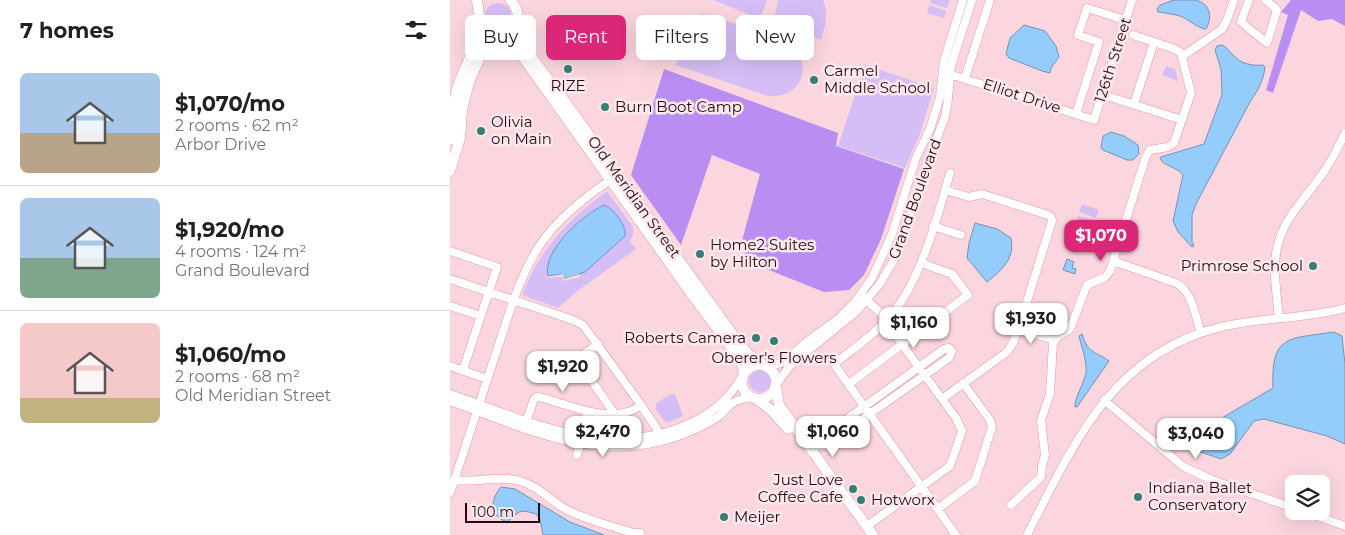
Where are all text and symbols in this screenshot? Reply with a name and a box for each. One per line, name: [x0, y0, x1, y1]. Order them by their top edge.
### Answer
chip: Buy: [465, 15, 536, 60]
chip: Rent: [546, 15, 626, 60]
chip: Filters: [636, 15, 726, 60]
chip: New: [736, 15, 814, 60]
street label: 126th Street: [1090, 15, 1135, 105]
icon: filters: [402, 16, 430, 44]
text: 7 homes: [20, 18, 114, 43]
place label: Carmel Middle School: [824, 61, 930, 97]
marker: RIZE: [562, 63, 574, 75]
marker: Carmel Middle School: [808, 74, 820, 86]
street label: Elliot Drive: [981, 74, 1064, 117]
place label: RIZE: [550, 76, 586, 95]
text: $1,070/mo: [175, 91, 285, 116]
icon: home: [60, 93, 120, 153]
place label: Burn Boot Camp: [615, 97, 742, 116]
marker: Burn Boot Camp: [599, 101, 611, 113]
place label: Olivia on Main: [491, 112, 552, 148]
text: 2 rooms · 62 m²: [175, 116, 299, 135]
marker: Olivia on Main: [475, 125, 487, 137]
street label: Old Meridian Street: [584, 132, 685, 262]
text: Arbor Drive: [175, 135, 266, 154]
street label: Grand Boulevard: [884, 136, 945, 262]
text: $1,920/mo: [175, 217, 284, 242]
icon: home: [60, 218, 120, 278]
pin: $1,070: [1060, 220, 1142, 262]
text: $1,070: [1075, 226, 1127, 245]
place label: Home2 Suites by Hilton: [710, 235, 814, 271]
text: 4 rooms · 124 m²: [175, 242, 306, 261]
marker: Home2 Suites by Hilton: [694, 248, 706, 260]
place label: Primrose School: [1181, 256, 1303, 275]
marker: Primrose School: [1307, 260, 1319, 272]
text: Grand Boulevard: [175, 261, 310, 280]
pin: $1,930: [990, 302, 1072, 345]
pin: $1,160: [873, 306, 955, 349]
text: $1,930: [1006, 309, 1056, 328]
text: $1,160: [890, 313, 938, 332]
place label: Roberts Camera: [624, 328, 746, 347]
marker: Roberts Camera: [750, 332, 762, 344]
marker: Oberer's Flowers: [768, 335, 780, 347]
text: $1,060/mo: [175, 342, 286, 367]
icon: home: [60, 343, 120, 403]
place label: Oberer's Flowers: [711, 348, 837, 367]
pin: $1,920: [522, 350, 604, 393]
text: $1,920: [538, 357, 588, 376]
text: 2 rooms · 68 m²: [175, 367, 300, 386]
text: Old Meridian Street: [175, 386, 331, 405]
pin: $2,470: [562, 416, 644, 458]
pin: $1,060: [792, 416, 874, 458]
pin: $3,040: [1155, 418, 1237, 460]
text: $2,470: [576, 422, 630, 441]
text: $1,060: [807, 422, 859, 441]
text: $3,040: [1168, 424, 1224, 443]
place label: Just Love Coffee Cafe: [758, 470, 843, 506]
map controls: [1285, 475, 1330, 520]
button: layers: [1285, 475, 1330, 520]
place label: Indiana Ballet Conservatory: [1148, 478, 1252, 514]
marker: Just Love Coffee Cafe: [847, 483, 859, 495]
place label: Hotworx: [871, 490, 935, 509]
marker: Indiana Ballet Conservatory: [1132, 491, 1144, 503]
marker: Hotworx: [855, 494, 867, 506]
scale bar: [465, 500, 540, 523]
text: 100 m: [472, 503, 514, 521]
place label: Meijer: [734, 507, 781, 526]
marker: Meijer: [718, 511, 730, 523]

